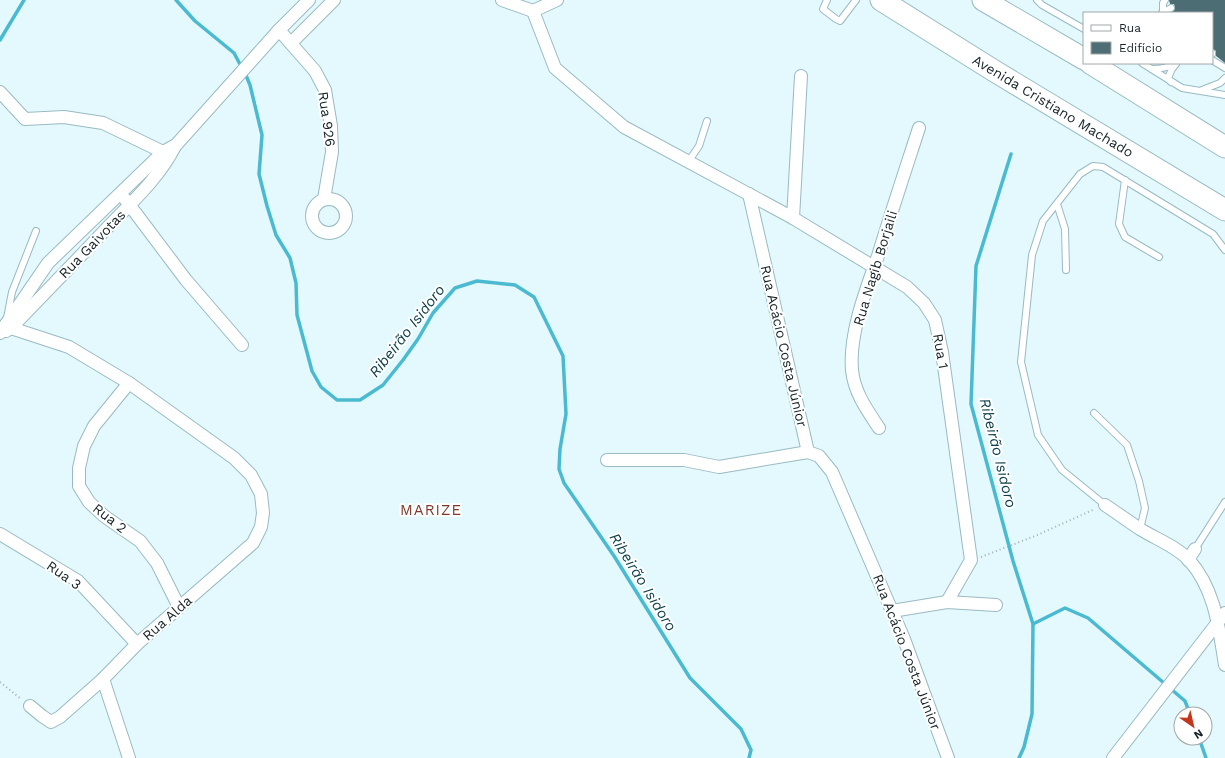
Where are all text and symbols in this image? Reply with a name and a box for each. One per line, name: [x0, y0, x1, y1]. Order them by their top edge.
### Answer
legend: [1083, 12, 1213, 64]
text: Rua: [1119, 21, 1141, 35]
text: Edifício: [1119, 41, 1162, 55]
street label: Avenida Cristiano Machado: [970, 52, 1136, 160]
street label: Rua 926: [315, 90, 339, 148]
street label: Rua Gaivotas: [55, 207, 129, 281]
street label: Rua Nagib Borjaili: [850, 208, 900, 328]
street label: Rua Acácio Costa Júnior: [758, 264, 810, 429]
water label: Ribeirão Isidoro: [365, 281, 449, 381]
street label: Rua 1: [930, 332, 952, 370]
water label: Ribeirão Isidoro: [976, 396, 1020, 510]
street label: Rua 2: [90, 500, 130, 536]
district label: MARIZE: [400, 501, 462, 519]
water label: Ribeirão Isidoro: [606, 530, 680, 634]
street label: Rua 3: [44, 557, 84, 593]
street label: Rua Acácio Costa Júnior: [870, 572, 944, 732]
street label: Rua Alda: [139, 592, 195, 644]
north arrow: [1173, 706, 1213, 746]
text: N: [1191, 726, 1205, 742]

